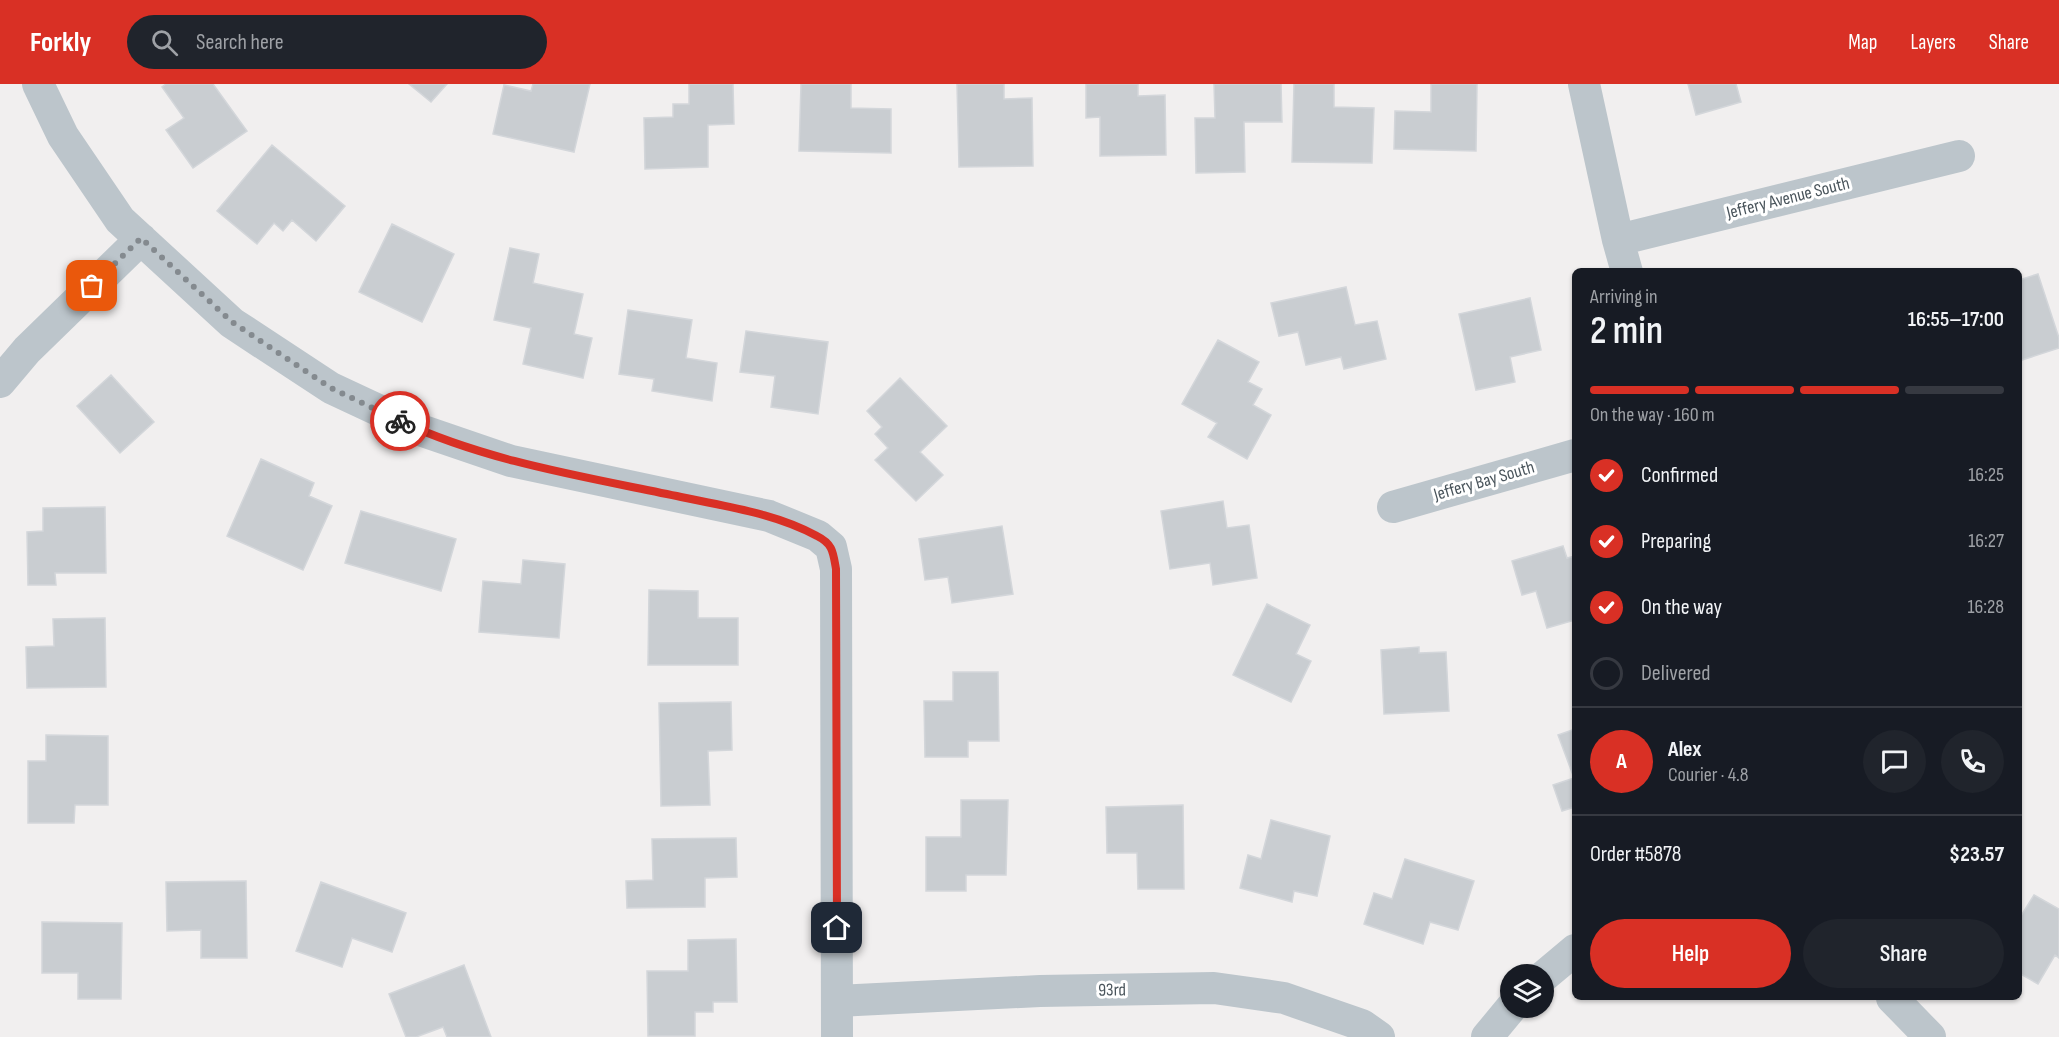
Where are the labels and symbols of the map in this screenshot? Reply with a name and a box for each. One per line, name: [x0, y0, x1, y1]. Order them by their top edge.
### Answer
street label: Jeffery Avenue South: [1723, 173, 1852, 224]
pin: [66, 260, 117, 311]
courier: [370, 391, 430, 451]
street label: Jeffery Bay South: [1430, 457, 1537, 506]
pin: [811, 902, 862, 953]
street label: 93rd: [1098, 979, 1126, 1001]

